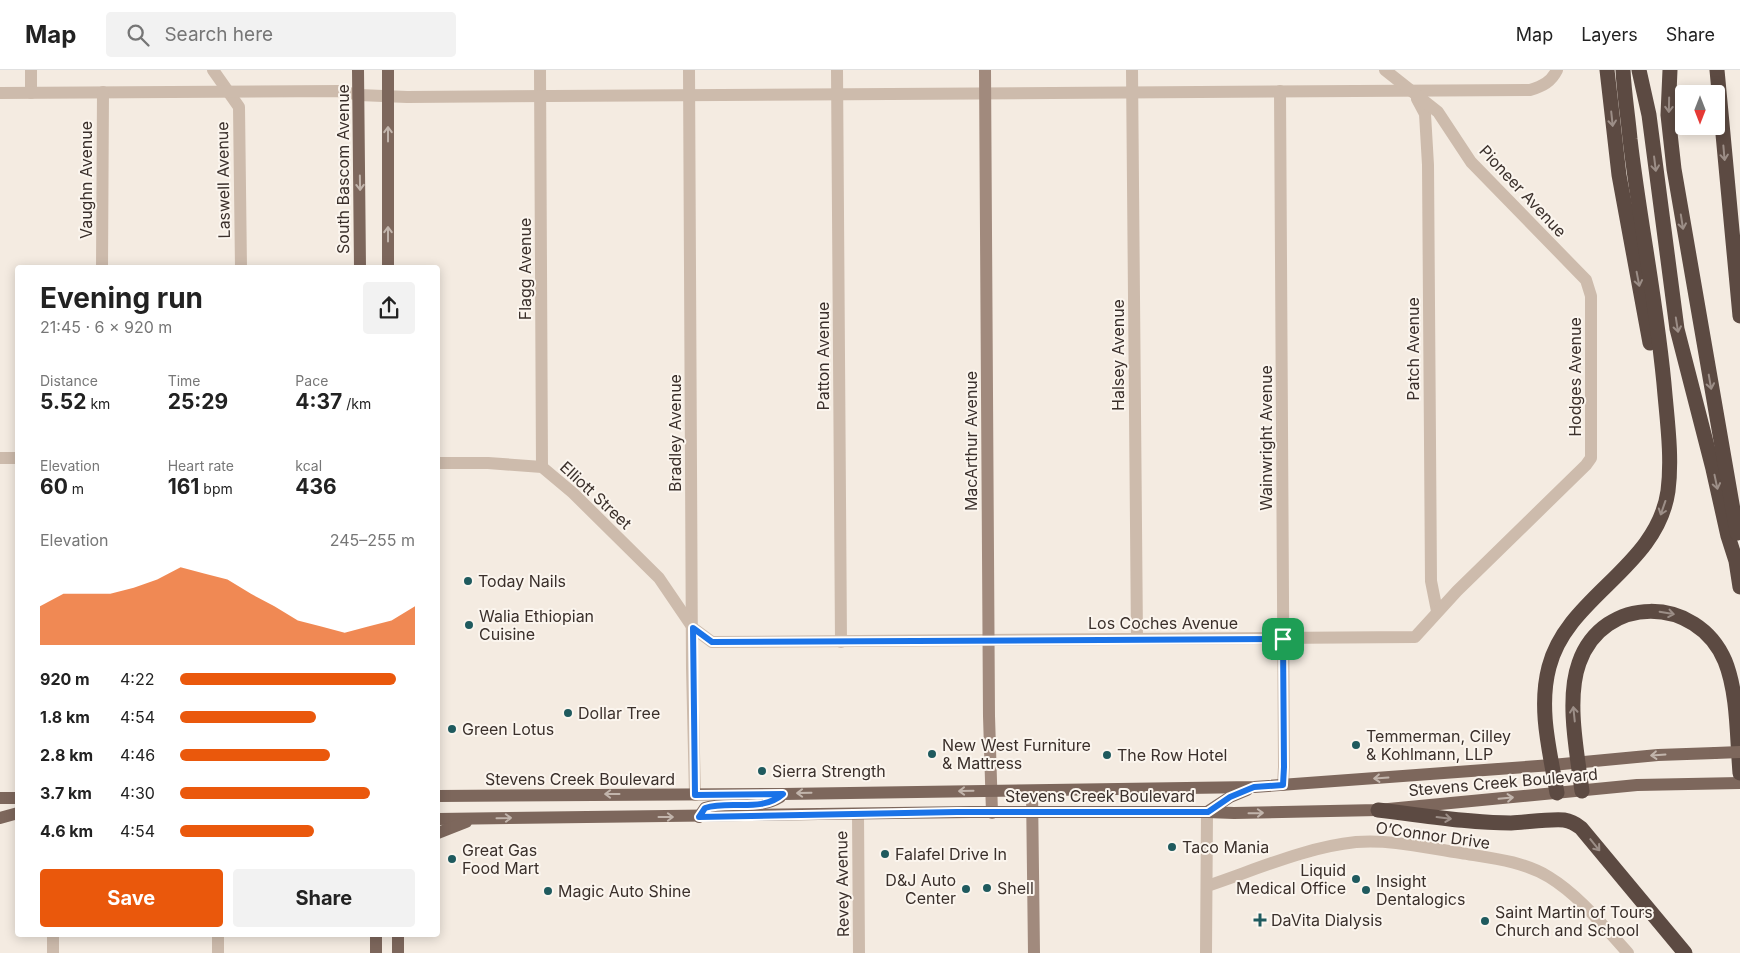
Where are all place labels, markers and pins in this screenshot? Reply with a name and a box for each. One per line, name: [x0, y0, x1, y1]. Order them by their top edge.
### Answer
place label: Today Nails: [478, 571, 566, 591]
marker: Today Nails: [462, 575, 474, 587]
place label: Walia Ethiopian Cuisine: [479, 606, 594, 644]
pin: [1262, 618, 1304, 660]
marker: Walia Ethiopian Cuisine: [463, 619, 475, 631]
place label: Dollar Tree: [578, 703, 660, 723]
marker: Dollar Tree: [562, 707, 574, 719]
place label: Green Lotus: [462, 719, 554, 739]
marker: Green Lotus: [446, 723, 458, 735]
place label: Temmerman, Cilley & Kohlmann, LLP: [1366, 726, 1511, 764]
place label: New West Furniture & Mattress: [942, 735, 1091, 773]
marker: Temmerman, Cilley & Kohlmann, LLP: [1350, 739, 1362, 751]
place label: The Row Hotel: [1117, 745, 1227, 765]
marker: New West Furniture & Mattress: [926, 748, 938, 760]
marker: The Row Hotel: [1101, 749, 1113, 761]
place label: Sierra Strength: [772, 761, 886, 781]
marker: Sierra Strength: [756, 765, 768, 777]
place label: Taco Mania: [1182, 837, 1269, 857]
place label: Great Gas Food Mart: [462, 840, 539, 878]
marker: Taco Mania: [1166, 841, 1178, 853]
place label: Falafel Drive In: [895, 844, 1007, 864]
marker: Falafel Drive In: [879, 848, 891, 860]
marker: Great Gas Food Mart: [446, 853, 458, 865]
place label: Liquid Medical Office: [1236, 860, 1346, 898]
place label: D&J Auto Center: [885, 870, 956, 908]
place label: Insight Dentalogics: [1376, 871, 1465, 909]
marker: Liquid Medical Office: [1350, 873, 1362, 885]
place label: Shell: [997, 878, 1034, 898]
place label: Magic Auto Shine: [558, 881, 691, 901]
marker: Shell: [981, 882, 993, 894]
marker: D&J Auto Center: [960, 883, 972, 895]
marker: Insight Dentalogics: [1360, 884, 1372, 896]
marker: Magic Auto Shine: [542, 885, 554, 897]
place label: Saint Martin of Tours Church and School: [1495, 902, 1653, 940]
place label: DaVita Dialysis: [1271, 910, 1383, 930]
marker: DaVita Dialysis: [1253, 913, 1267, 927]
marker: Saint Martin of Tours Church and School: [1479, 915, 1491, 927]

